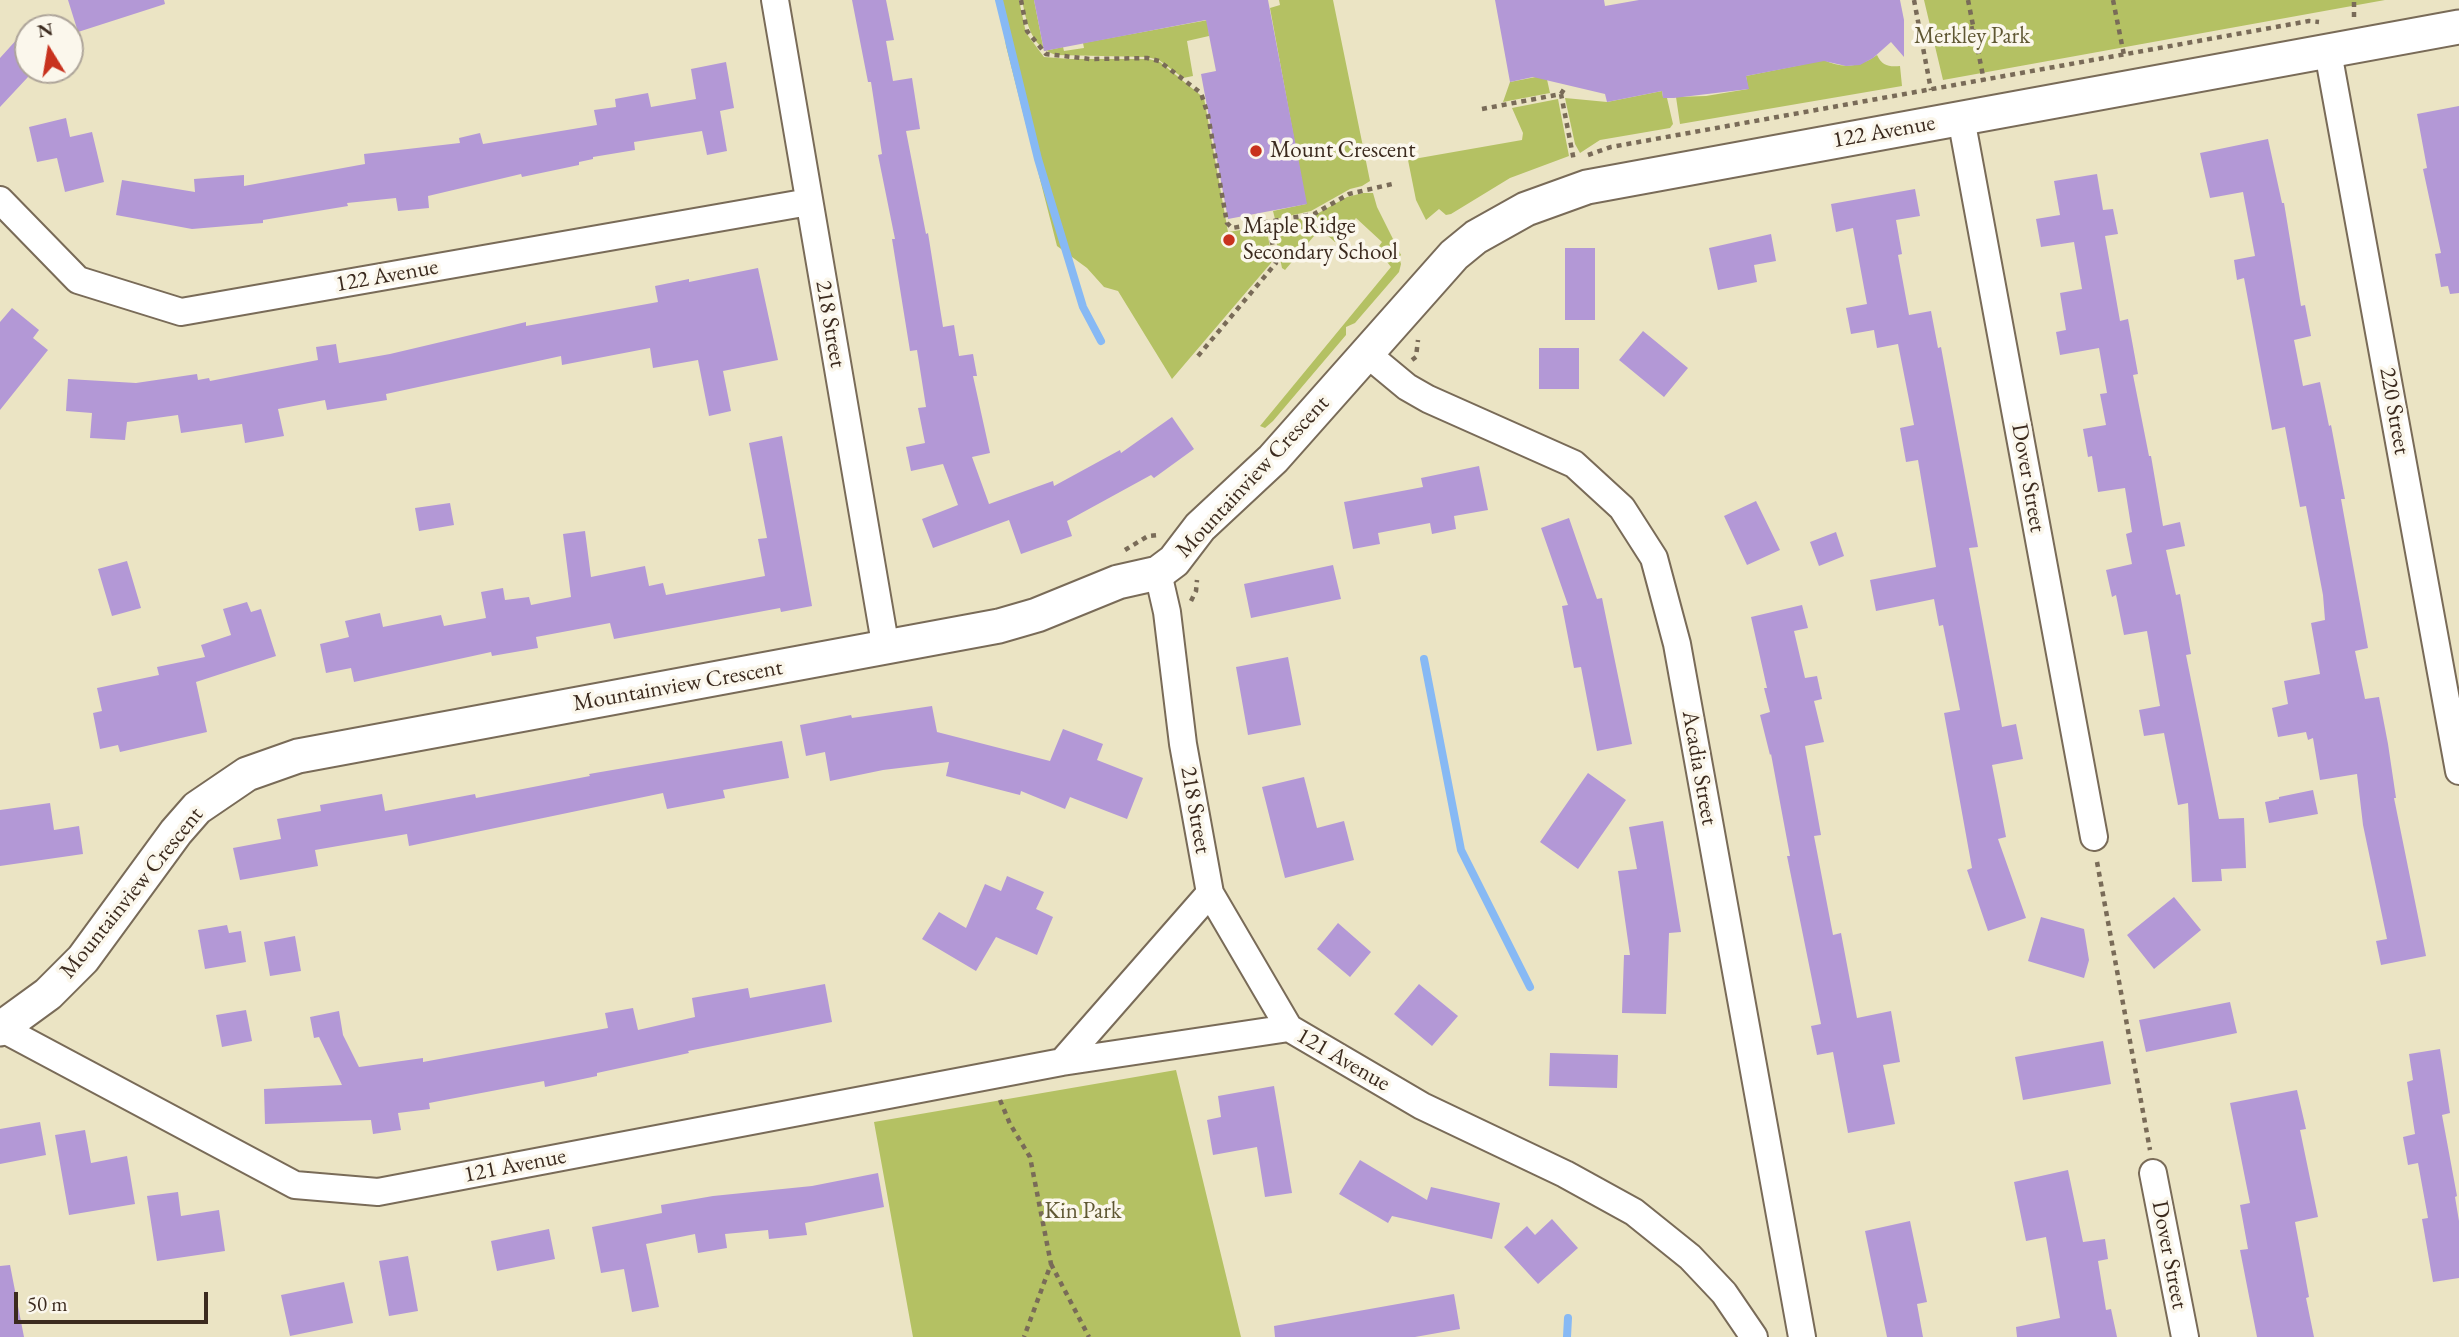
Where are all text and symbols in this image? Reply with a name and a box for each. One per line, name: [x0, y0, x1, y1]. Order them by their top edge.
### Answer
north arrow: [14, 14, 84, 84]
text: N: [35, 16, 55, 44]
park label: Merkley Park: [1914, 23, 2030, 51]
street label: 122 Avenue: [1831, 109, 1937, 155]
place label: Mount Crescent: [1270, 137, 1415, 165]
marker: Mount Crescent: [1248, 143, 1264, 159]
place label: Maple Ridge Secondary School: [1243, 213, 1398, 267]
marker: Maple Ridge Secondary School: [1221, 232, 1237, 248]
street label: 122 Avenue: [334, 253, 440, 299]
street label: 218 Street: [809, 278, 851, 370]
street label: 220 Street: [2373, 365, 2415, 457]
street label: Mountainview Crescent: [1171, 390, 1335, 564]
street label: Dover Street: [2005, 422, 2051, 534]
street label: Mountainview Crescent: [571, 654, 785, 718]
street label: Acadia Street: [1675, 709, 1723, 827]
street label: 218 Street: [1174, 764, 1216, 856]
street label: Mountainview Crescent: [55, 802, 209, 984]
street label: 121 Avenue: [1291, 1022, 1395, 1098]
street label: 121 Avenue: [461, 1143, 569, 1189]
park label: Kin Park: [1044, 1198, 1122, 1226]
street label: Dover Street: [2145, 1199, 2193, 1311]
scale bar: [18, 1278, 212, 1322]
text: 50 m: [27, 1290, 68, 1317]

